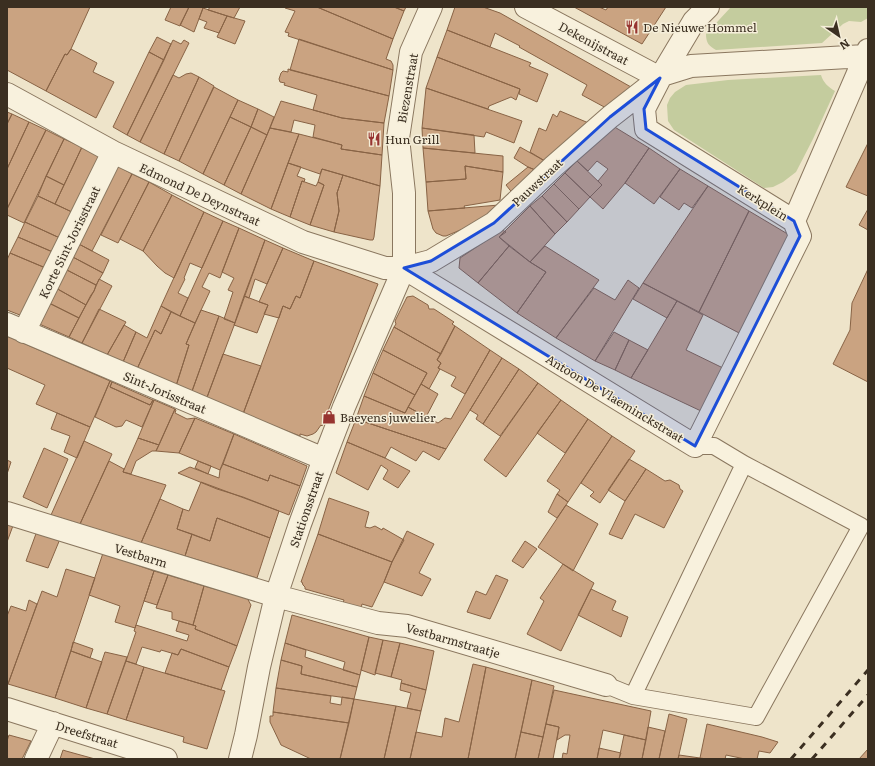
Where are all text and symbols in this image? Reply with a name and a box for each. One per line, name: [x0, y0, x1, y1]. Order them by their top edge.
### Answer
north arrow: [819, 16, 859, 56]
street label: Dekenijstraat: [556, 17, 632, 69]
place label: De Nieuwe Hommel: [643, 18, 757, 36]
restaurant icon: De Nieuwe Hommel: [624, 19, 640, 35]
text: N: [837, 36, 853, 54]
street label: Biezenstraat: [392, 51, 422, 124]
place label: Hun Grill: [385, 130, 440, 148]
restaurant icon: Hun Grill: [366, 131, 382, 147]
street label: Pauwstraat: [507, 153, 567, 210]
street label: Edmond De Deynstraat: [136, 158, 264, 230]
street label: Kerkplein: [734, 179, 792, 225]
street label: Korte Sint-Jorisstraat: [34, 182, 104, 302]
street label: Antoon De Vlaeminckstraat: [543, 350, 688, 447]
street label: Sint-Jorisstraat: [121, 366, 210, 418]
place label: Baeyens juwelier: [340, 408, 436, 426]
shop icon: Baeyens juwelier: [321, 409, 337, 425]
street label: Stationsstraat: [284, 468, 328, 550]
street label: Vestbarm: [112, 538, 170, 572]
street label: Vestbarmstraatje: [404, 618, 502, 662]
street label: Dreefstraat: [53, 716, 121, 752]

